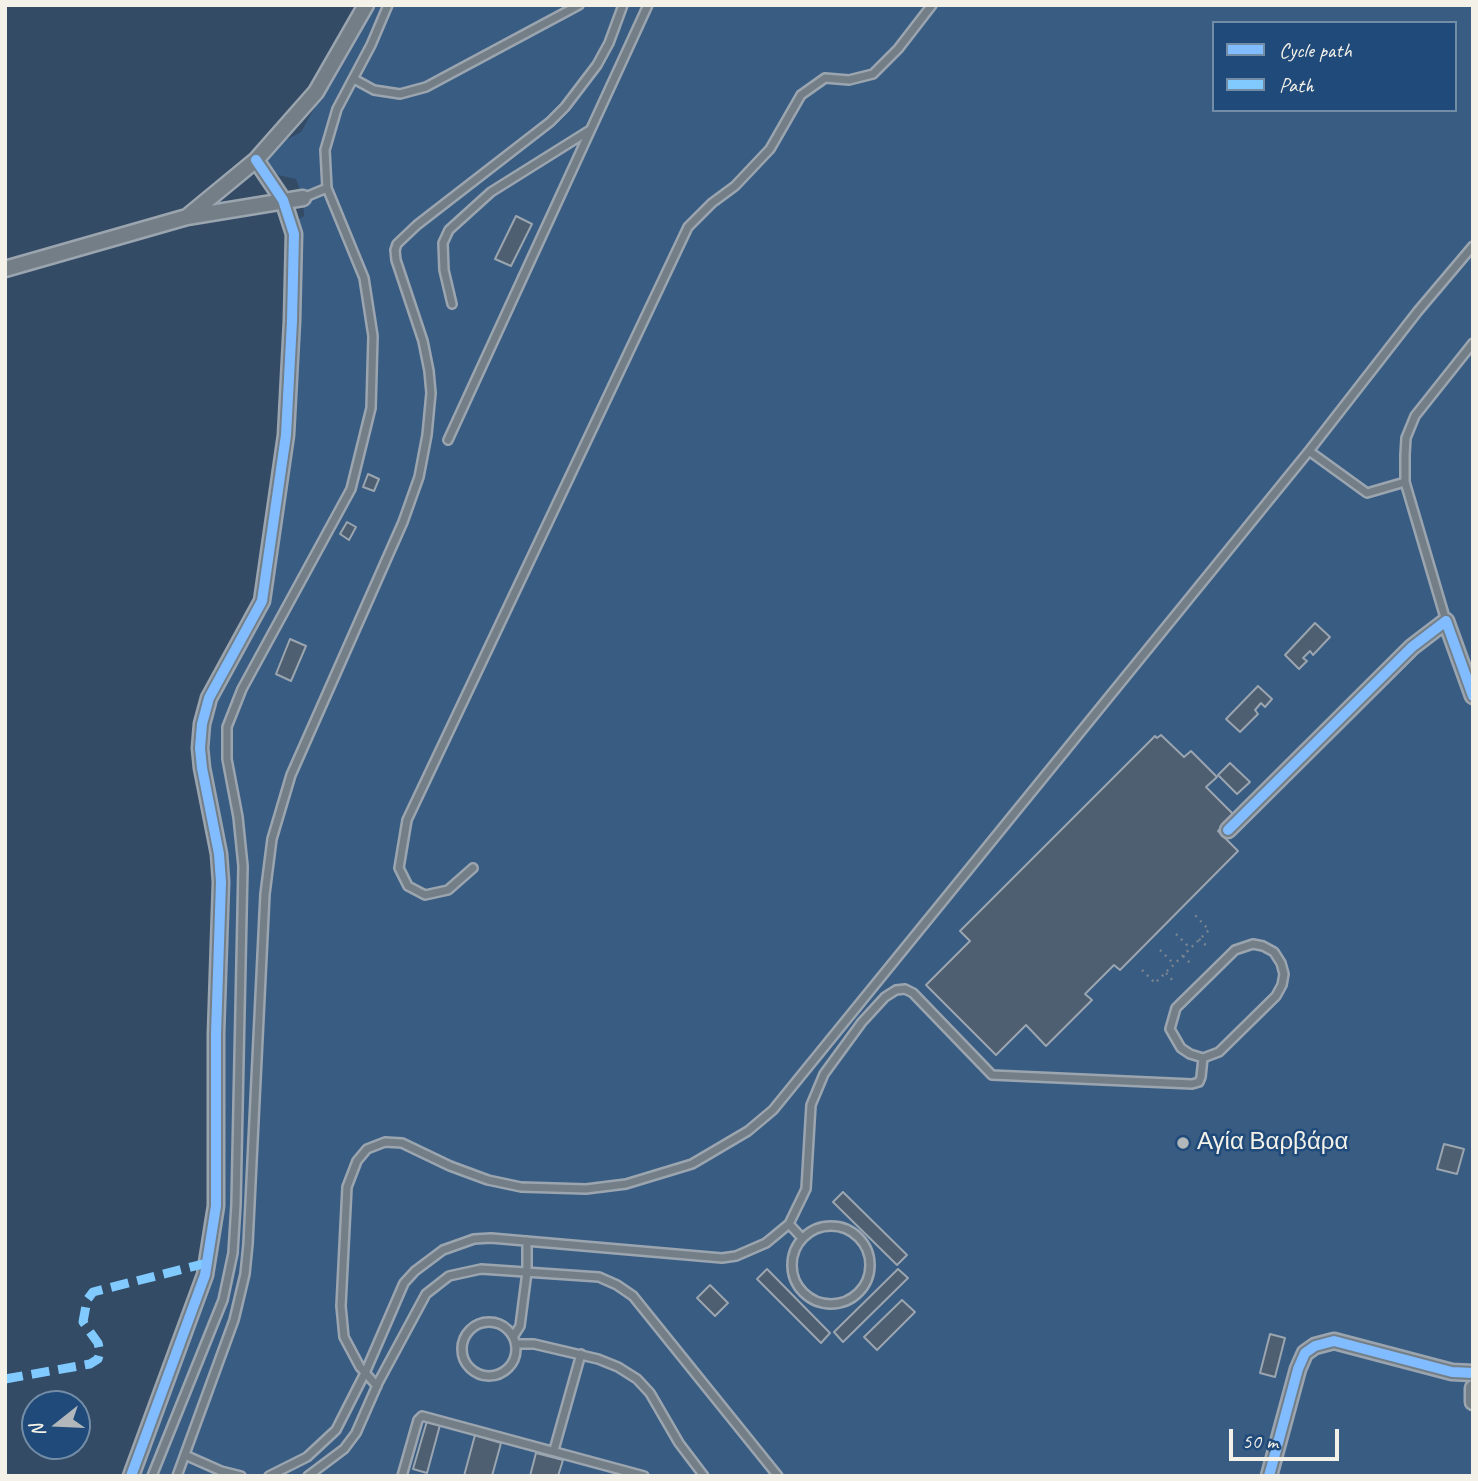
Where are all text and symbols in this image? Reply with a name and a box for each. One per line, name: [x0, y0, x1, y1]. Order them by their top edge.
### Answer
legend: [1212, 21, 1457, 112]
text: Cycle path: [1279, 37, 1352, 63]
text: Path: [1279, 72, 1314, 98]
place label: Αγία Βαρβάρα: [1197, 1129, 1348, 1157]
marker: Αγία Βαρβάρα: [1175, 1135, 1191, 1151]
north arrow: [21, 1390, 91, 1460]
scale bar: [1233, 1414, 1343, 1458]
text: N: [25, 1422, 51, 1440]
text: 50 m: [1242, 1428, 1278, 1454]

